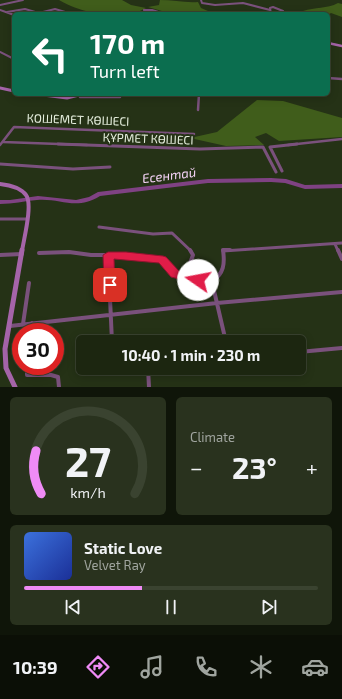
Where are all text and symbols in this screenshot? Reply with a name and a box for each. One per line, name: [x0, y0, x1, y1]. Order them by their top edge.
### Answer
text: 170 m: [90, 26, 165, 60]
icon: left: [24, 28, 76, 80]
text: Turn left: [90, 60, 160, 82]
street label: КОШЕМЕТ КӨШЕСІ: [26, 110, 130, 128]
street label: ҚҰРМЕТ КӨШЕСІ: [102, 129, 194, 147]
water label: Есентай: [141, 164, 197, 186]
position arrow: [177, 259, 219, 301]
pin: [93, 268, 127, 302]
icon: arrive: [99, 274, 121, 296]
speed limit sign: 30: [12, 323, 64, 375]
text: 10:40 · 1 min · 230 m: [122, 346, 260, 364]
text: Climate: [190, 429, 235, 445]
text: 27: [65, 435, 111, 485]
text: 23°: [232, 449, 277, 485]
text: −: [190, 454, 203, 480]
text: +: [306, 454, 318, 480]
text: km/h: [70, 484, 106, 501]
text: Static Love: [84, 539, 162, 557]
text: Velvet Ray: [84, 557, 146, 573]
icon: previous: [62, 596, 84, 618]
icon: pause: [160, 596, 182, 618]
icon: next: [258, 596, 280, 618]
icon: directions: [84, 653, 112, 681]
icon: music: [138, 653, 166, 681]
icon: phone: [192, 653, 220, 681]
icon: climate: [247, 653, 275, 681]
icon: car: [301, 653, 329, 681]
text: 10:39: [13, 656, 58, 678]

